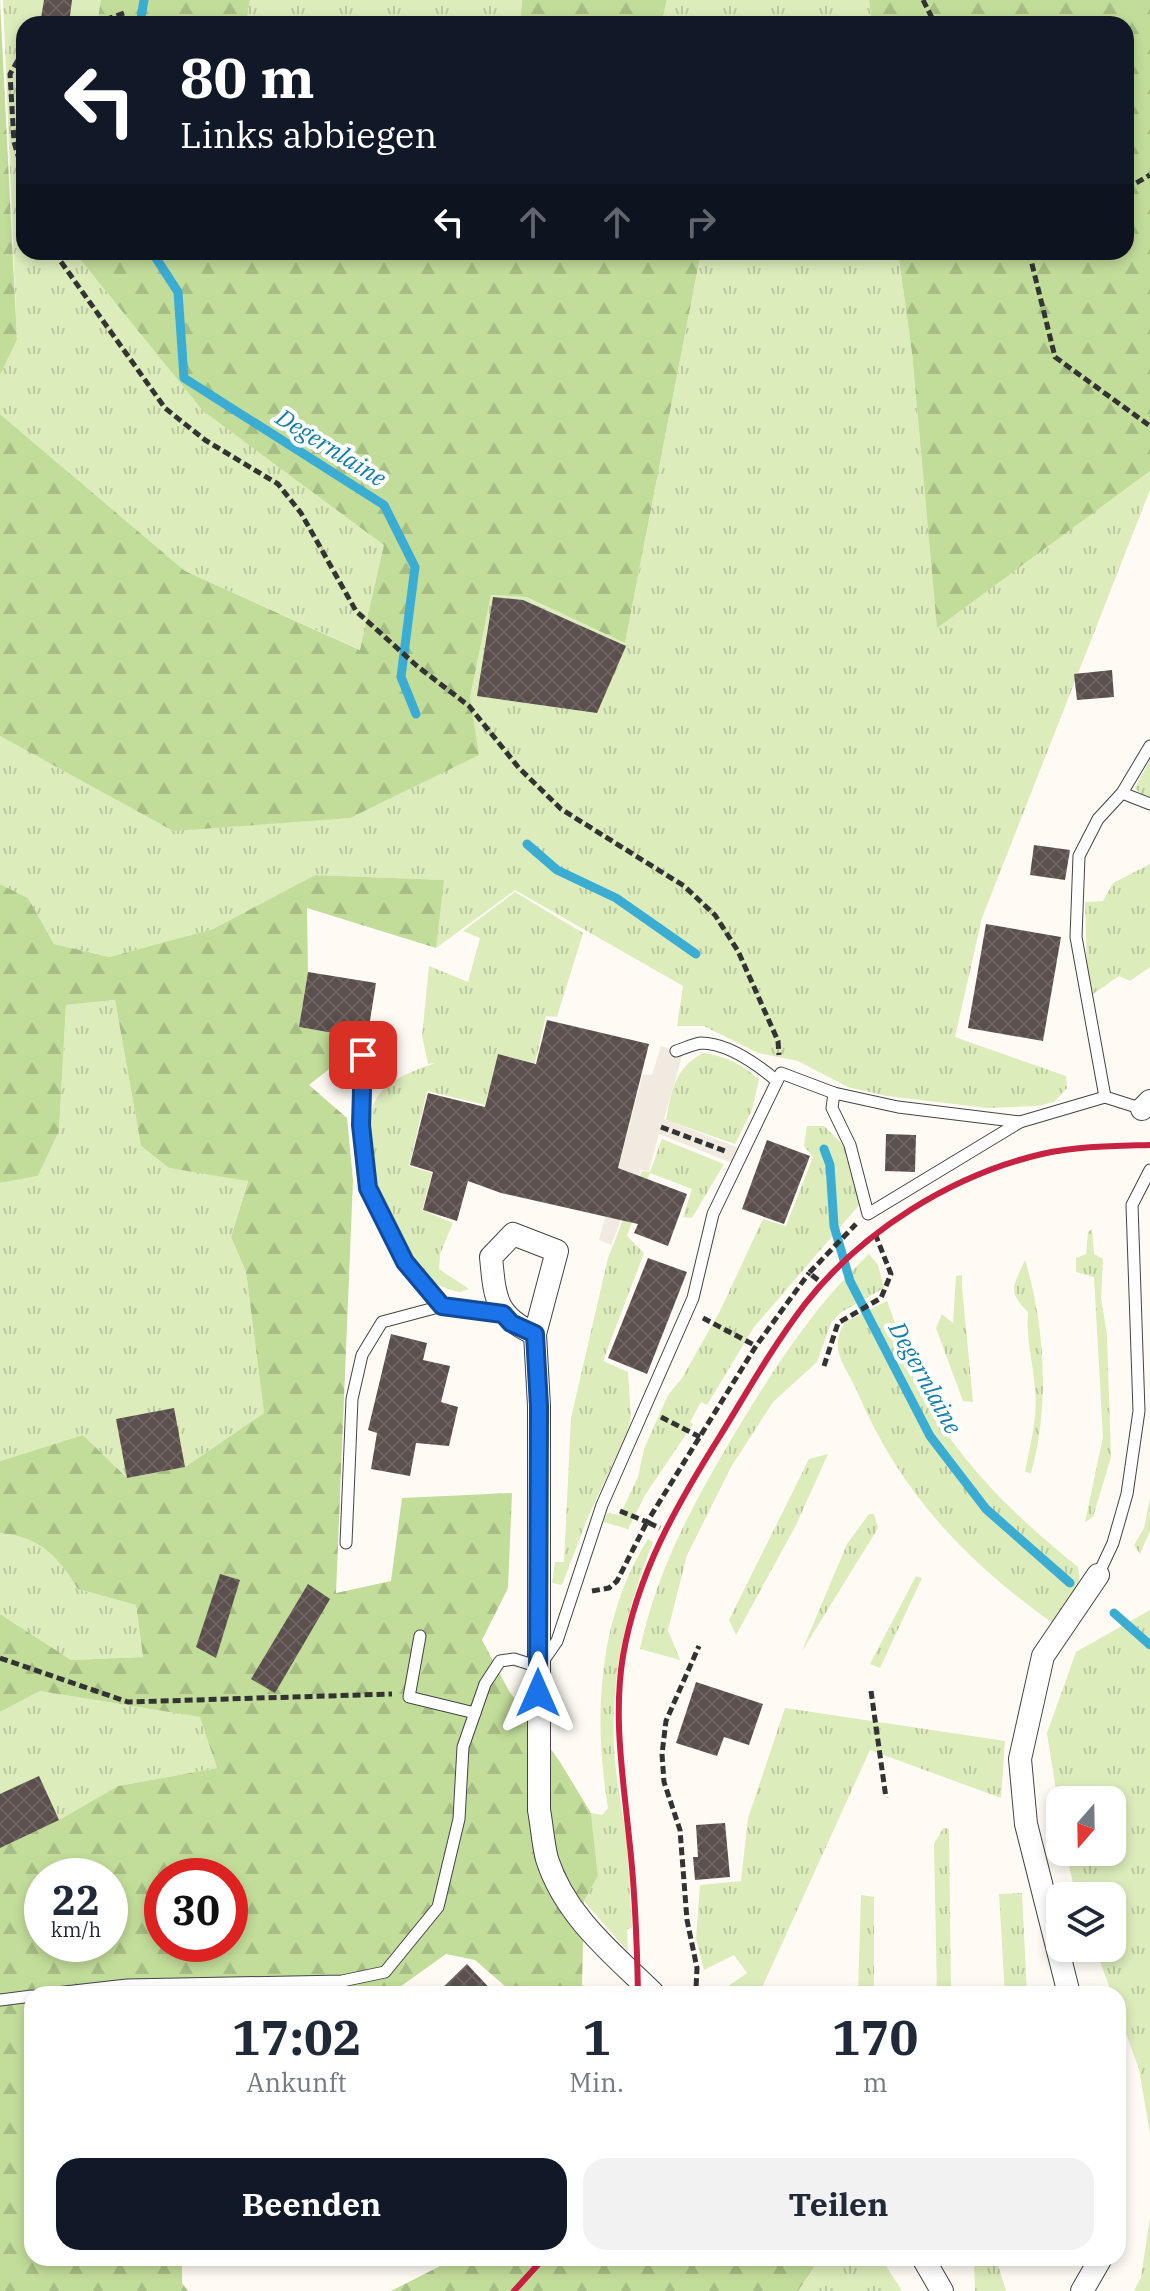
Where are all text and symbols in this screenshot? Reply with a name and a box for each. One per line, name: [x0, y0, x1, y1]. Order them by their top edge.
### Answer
text: 80 m: [180, 41, 315, 113]
icon: left: [48, 48, 152, 152]
text: Links abbiegen: [180, 111, 437, 158]
icon: left: [427, 200, 471, 244]
icon: ahead: [511, 200, 555, 244]
icon: ahead: [595, 200, 639, 244]
icon: right: [679, 200, 723, 244]
water label: Degernlaine: [270, 400, 393, 494]
pin: [329, 1021, 397, 1089]
icon: arrive: [341, 1033, 385, 1077]
water label: Degernlaine: [881, 1315, 970, 1440]
position arrow: [496, 1651, 580, 1735]
north arrow: [1046, 1786, 1126, 1866]
map controls: [1046, 1786, 1126, 1962]
speed limit sign: 30: [144, 1858, 248, 1962]
text: 22: [52, 1874, 100, 1926]
button: layers: [1046, 1882, 1126, 1962]
text: km/h: [51, 1916, 101, 1943]
text: 17:02: [232, 2006, 362, 2068]
text: 1: [582, 2006, 611, 2068]
text: 170: [832, 2006, 918, 2068]
text: Ankunft: [247, 2065, 347, 2099]
text: Min.: [569, 2065, 624, 2099]
text: m: [863, 2065, 887, 2099]
button: Beenden: [56, 2158, 567, 2250]
button: Teilen: [583, 2158, 1094, 2250]

